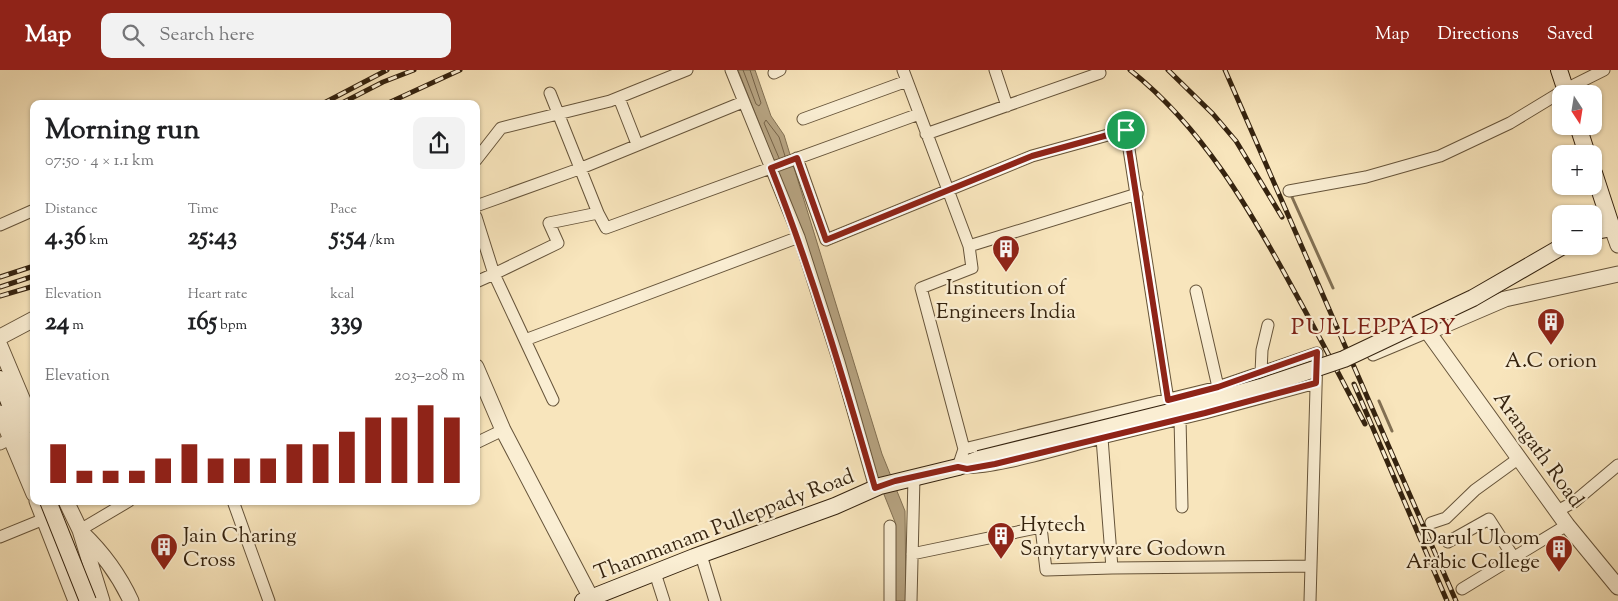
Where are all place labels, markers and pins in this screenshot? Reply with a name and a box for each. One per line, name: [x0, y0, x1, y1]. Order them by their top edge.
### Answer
pin: [1105, 109, 1147, 151]
building icon: Institution of Engineers India: [991, 234, 1021, 273]
place label: Institution of Engineers India: [936, 274, 1076, 328]
building icon: A.C orion: [1536, 307, 1566, 346]
place label: A.C orion: [1505, 347, 1597, 377]
place label: Hytech Sanytaryware Godown: [1020, 511, 1226, 565]
building icon: Hytech Sanytaryware Godown: [986, 521, 1016, 560]
place label: Jain Charing Cross: [182, 522, 297, 576]
place label: Darul Uloom Arabic College: [1406, 524, 1540, 578]
building icon: Jain Charing Cross: [149, 532, 179, 571]
building icon: Darul Uloom Arabic College: [1544, 534, 1574, 573]

